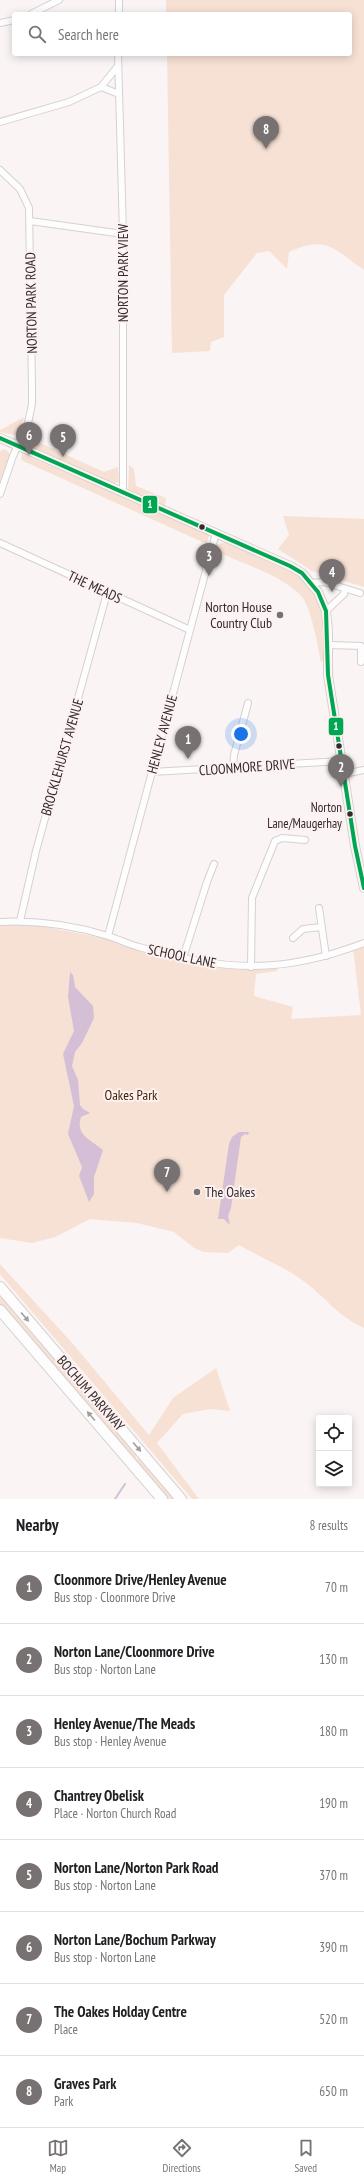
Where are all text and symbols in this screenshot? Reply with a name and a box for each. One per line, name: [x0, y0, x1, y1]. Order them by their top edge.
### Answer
search box: [12, 12, 352, 56]
icon: search: [26, 23, 48, 45]
text: Search here: [58, 25, 119, 44]
pin: 8: [253, 116, 279, 149]
street label: NORTON PARK VIEW: [114, 223, 132, 322]
street label: NORTON PARK ROAD: [21, 252, 41, 354]
pin: 6: [16, 422, 42, 455]
pin: 5: [50, 424, 76, 457]
line badge: 1: [142, 495, 158, 514]
text: 1: [147, 497, 153, 511]
unlabelled marker: [197, 522, 207, 532]
pin: 3: [196, 543, 222, 576]
pin: 4: [319, 559, 345, 592]
street label: THE MEADS: [65, 567, 125, 607]
place label: Norton House Country Club: [205, 598, 272, 632]
marker: Norton House Country Club: [275, 610, 285, 620]
street label: HENLEY AVENUE: [143, 693, 181, 775]
street label: BROCKLEHURST AVENUE: [37, 696, 87, 818]
line badge: 1: [328, 717, 344, 736]
text: 1: [333, 719, 339, 733]
your location: [231, 724, 251, 744]
pin: 1: [175, 726, 201, 759]
unlabelled marker: [334, 741, 344, 751]
pin: 2: [328, 754, 354, 787]
street label: CLOONMORE DRIVE: [198, 755, 296, 779]
place label: Norton Lane/Maugerhay: [267, 799, 342, 832]
marker: Norton Lane/Maugerhay: [345, 809, 355, 819]
street label: SCHOOL LANE: [146, 940, 218, 972]
park label: Oakes Park: [105, 1086, 158, 1104]
pin: 7: [154, 1159, 180, 1192]
place label: The Oakes: [205, 1183, 256, 1201]
marker: The Oakes: [192, 1187, 202, 1197]
one-way arrow: [21, 1312, 30, 1322]
street label: BOCHUM PARKWAY: [53, 1352, 129, 1435]
one-way arrow: [86, 1411, 95, 1421]
map controls: [316, 1415, 352, 1487]
button: locate: [316, 1415, 352, 1451]
one-way arrow: [133, 1442, 142, 1452]
button: layers: [316, 1451, 352, 1487]
text: Nearby: [16, 1514, 59, 1536]
text: 8 results: [309, 1517, 348, 1534]
text: Cloonmore Drive/Henley Avenue: [54, 1570, 227, 1589]
text: 1: [26, 1579, 32, 1596]
text: 70 m: [325, 1579, 348, 1596]
text: Bus stop · Cloonmore Drive: [54, 1589, 176, 1606]
text: Norton Lane/Cloonmore Drive: [54, 1642, 215, 1661]
text: 2: [26, 1651, 32, 1668]
text: 130 m: [319, 1651, 348, 1668]
text: Bus stop · Norton Lane: [54, 1661, 156, 1678]
text: Henley Avenue/The Meads: [54, 1714, 195, 1733]
text: 3: [26, 1723, 32, 1740]
text: 180 m: [319, 1723, 348, 1740]
text: Bus stop · Henley Avenue: [54, 1733, 166, 1750]
text: Chantrey Obelisk: [54, 1786, 144, 1805]
text: 4: [26, 1795, 32, 1812]
text: 190 m: [319, 1795, 348, 1812]
text: Place · Norton Church Road: [54, 1805, 176, 1822]
text: Norton Lane/Norton Park Road: [54, 1858, 219, 1877]
text: 5: [26, 1867, 32, 1884]
text: 370 m: [319, 1867, 348, 1884]
text: Bus stop · Norton Lane: [54, 1877, 156, 1894]
text: Norton Lane/Bochum Parkway: [54, 1930, 216, 1949]
text: 6: [26, 1939, 32, 1956]
text: 390 m: [319, 1939, 348, 1956]
text: Bus stop · Norton Lane: [54, 1949, 156, 1966]
text: The Oakes Holday Centre: [54, 2002, 187, 2021]
text: 7: [26, 2011, 32, 2028]
text: 520 m: [319, 2011, 348, 2028]
text: Place: [54, 2021, 78, 2038]
text: Graves Park: [54, 2074, 116, 2093]
text: 8: [26, 2083, 32, 2100]
text: 650 m: [319, 2083, 348, 2100]
text: Park: [54, 2093, 73, 2110]
tab: Map: [47, 2137, 69, 2175]
tab: Directions: [163, 2137, 201, 2175]
tab: Saved: [294, 2137, 317, 2175]

